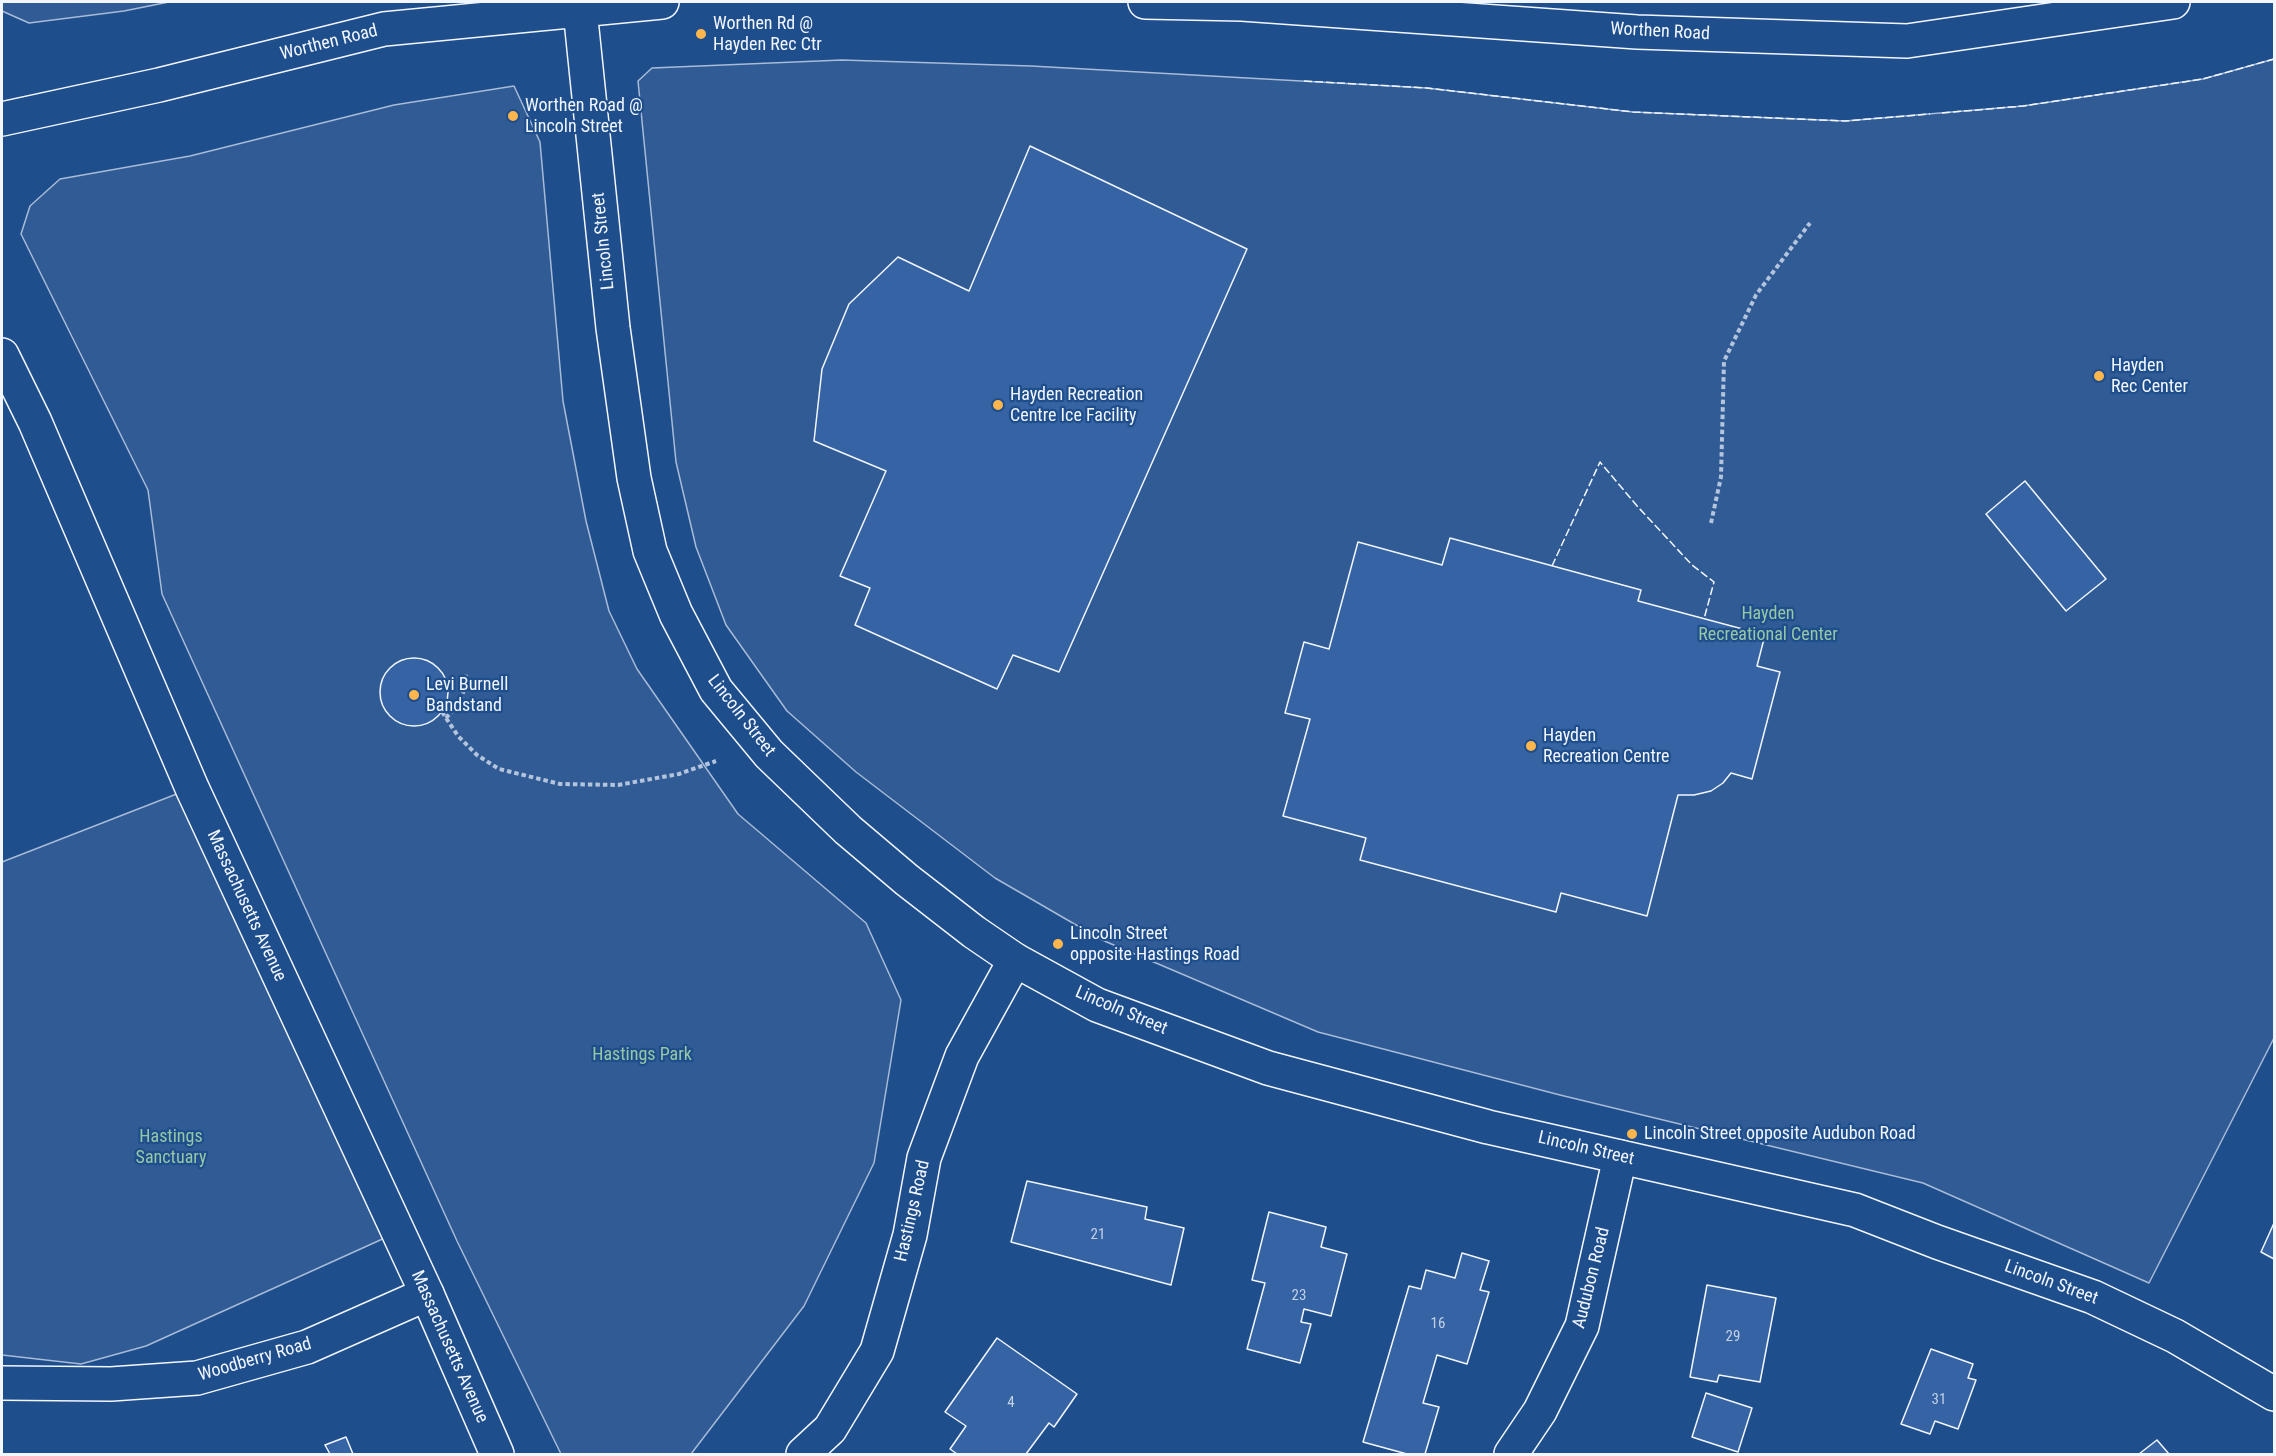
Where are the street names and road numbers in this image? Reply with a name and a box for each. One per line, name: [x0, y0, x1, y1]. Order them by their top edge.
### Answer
street label: Worthen Road: [1610, 19, 1710, 45]
street label: Worthen Road: [278, 20, 380, 66]
street label: Lincoln Street: [588, 191, 620, 291]
street label: Lincoln Street: [702, 671, 780, 761]
street label: Massachusetts Avenue: [201, 827, 291, 985]
street label: Lincoln Street: [1072, 982, 1170, 1040]
street label: Lincoln Street: [1536, 1127, 1636, 1171]
street label: Hastings Road: [891, 1158, 935, 1264]
street label: Audubon Road: [1569, 1225, 1615, 1331]
street label: Lincoln Street: [2001, 1256, 2101, 1310]
street label: Massachusetts Avenue: [406, 1268, 492, 1426]
street label: Woodberry Road: [196, 1334, 314, 1386]

